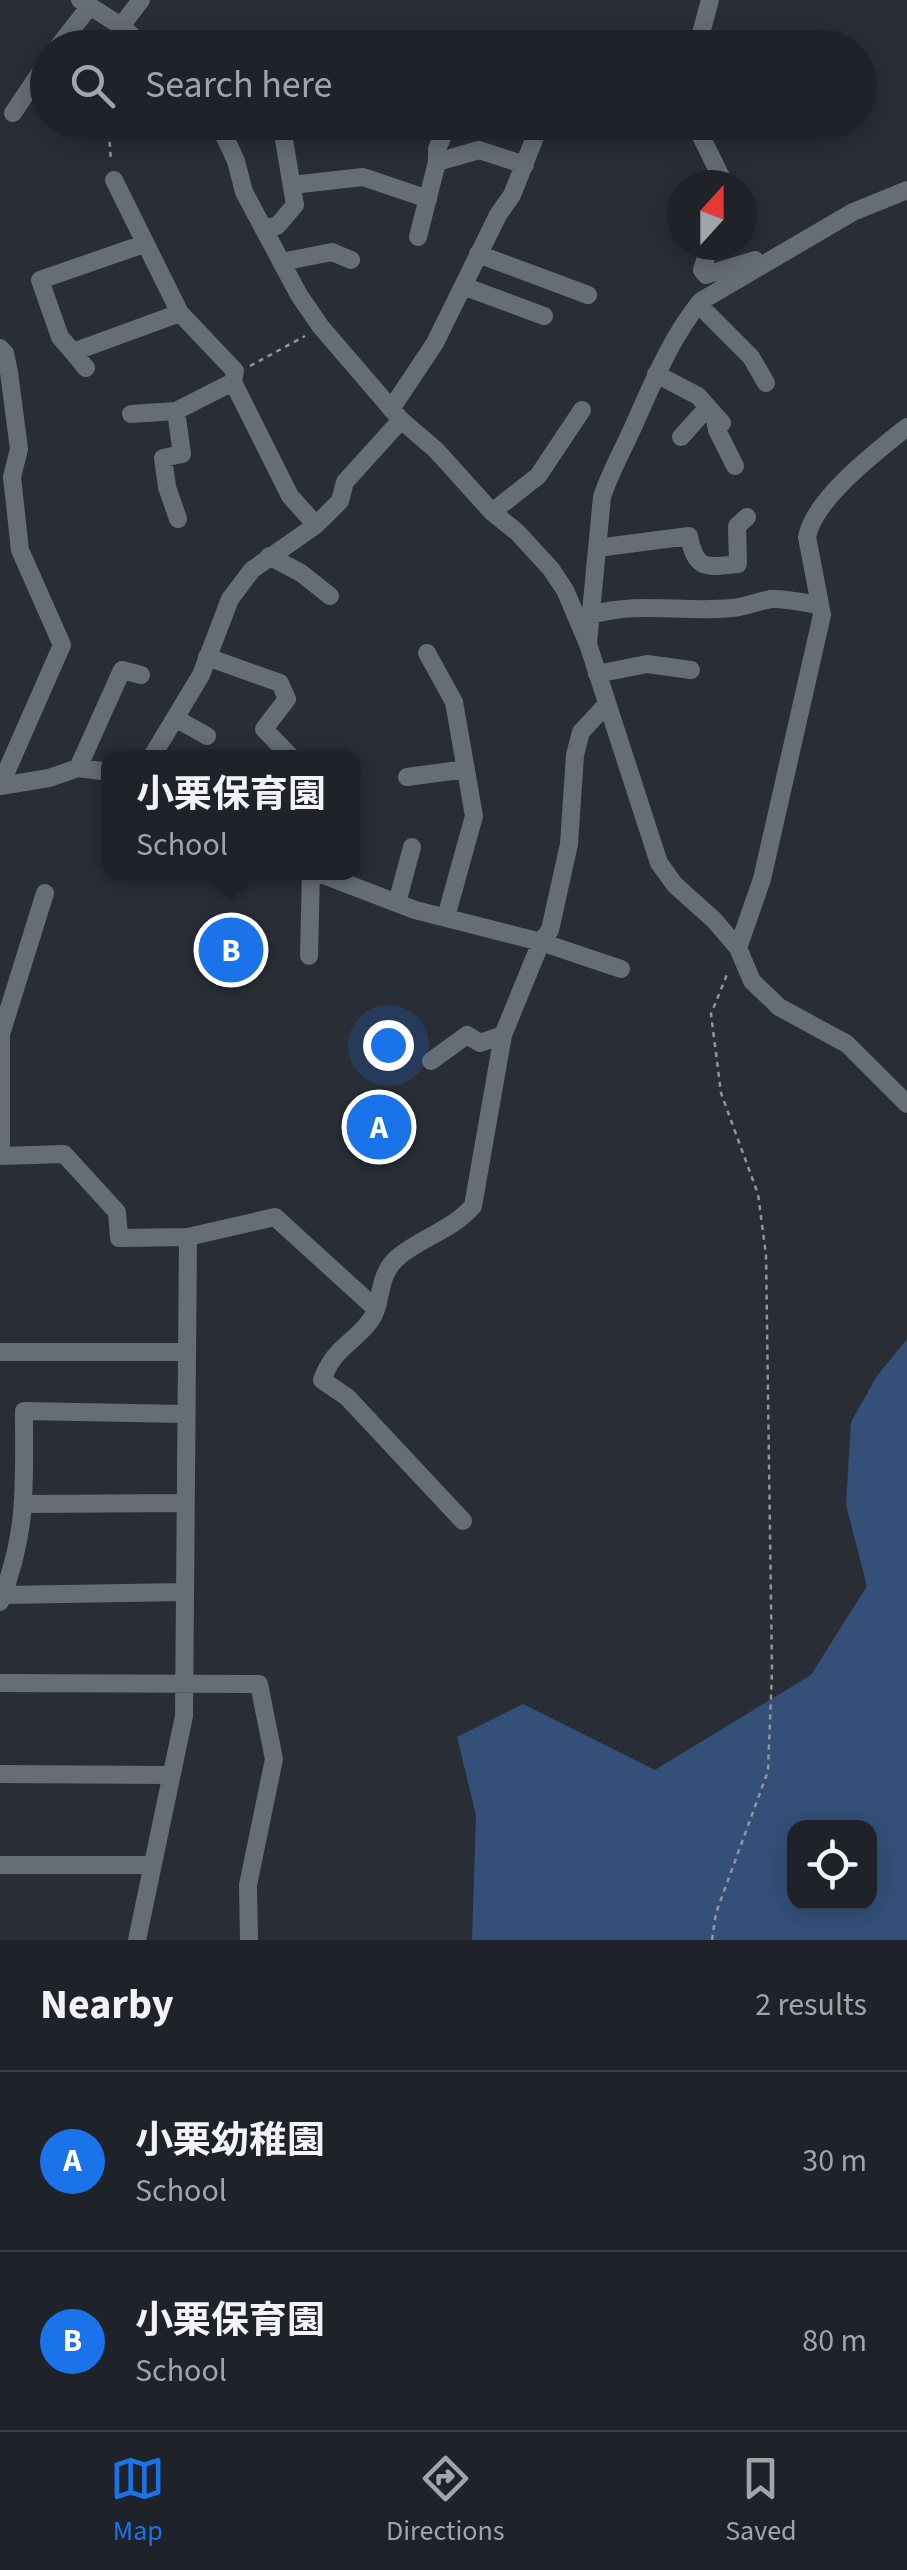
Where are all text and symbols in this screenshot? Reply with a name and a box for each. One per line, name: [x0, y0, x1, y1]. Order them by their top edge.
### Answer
search box: [30, 30, 877, 140]
icon: search: [65, 58, 120, 113]
text: Search here: [145, 58, 332, 112]
north arrow: [667, 170, 757, 260]
popup: [101, 750, 361, 880]
text: 小栗保育園: [136, 768, 326, 822]
text: School: [136, 822, 228, 868]
pin: B: [198, 912, 264, 988]
your location: [363, 1020, 414, 1071]
pin: A: [346, 1090, 412, 1164]
map controls: [787, 1820, 877, 1910]
button: locate: [787, 1820, 877, 1910]
text: Nearby: [40, 1975, 174, 2035]
text: 2 results: [755, 1982, 867, 2028]
text: 小栗幼稚園: [135, 2114, 325, 2168]
text: A: [63, 2138, 82, 2184]
text: 30 m: [802, 2138, 867, 2184]
text: School: [135, 2168, 227, 2214]
text: 小栗保育園: [135, 2294, 325, 2348]
text: B: [63, 2318, 82, 2364]
text: 80 m: [802, 2318, 867, 2364]
text: School: [135, 2348, 227, 2394]
tab: Map: [110, 2451, 165, 2551]
tab: Directions: [386, 2451, 505, 2551]
tab: Saved: [725, 2451, 797, 2551]

